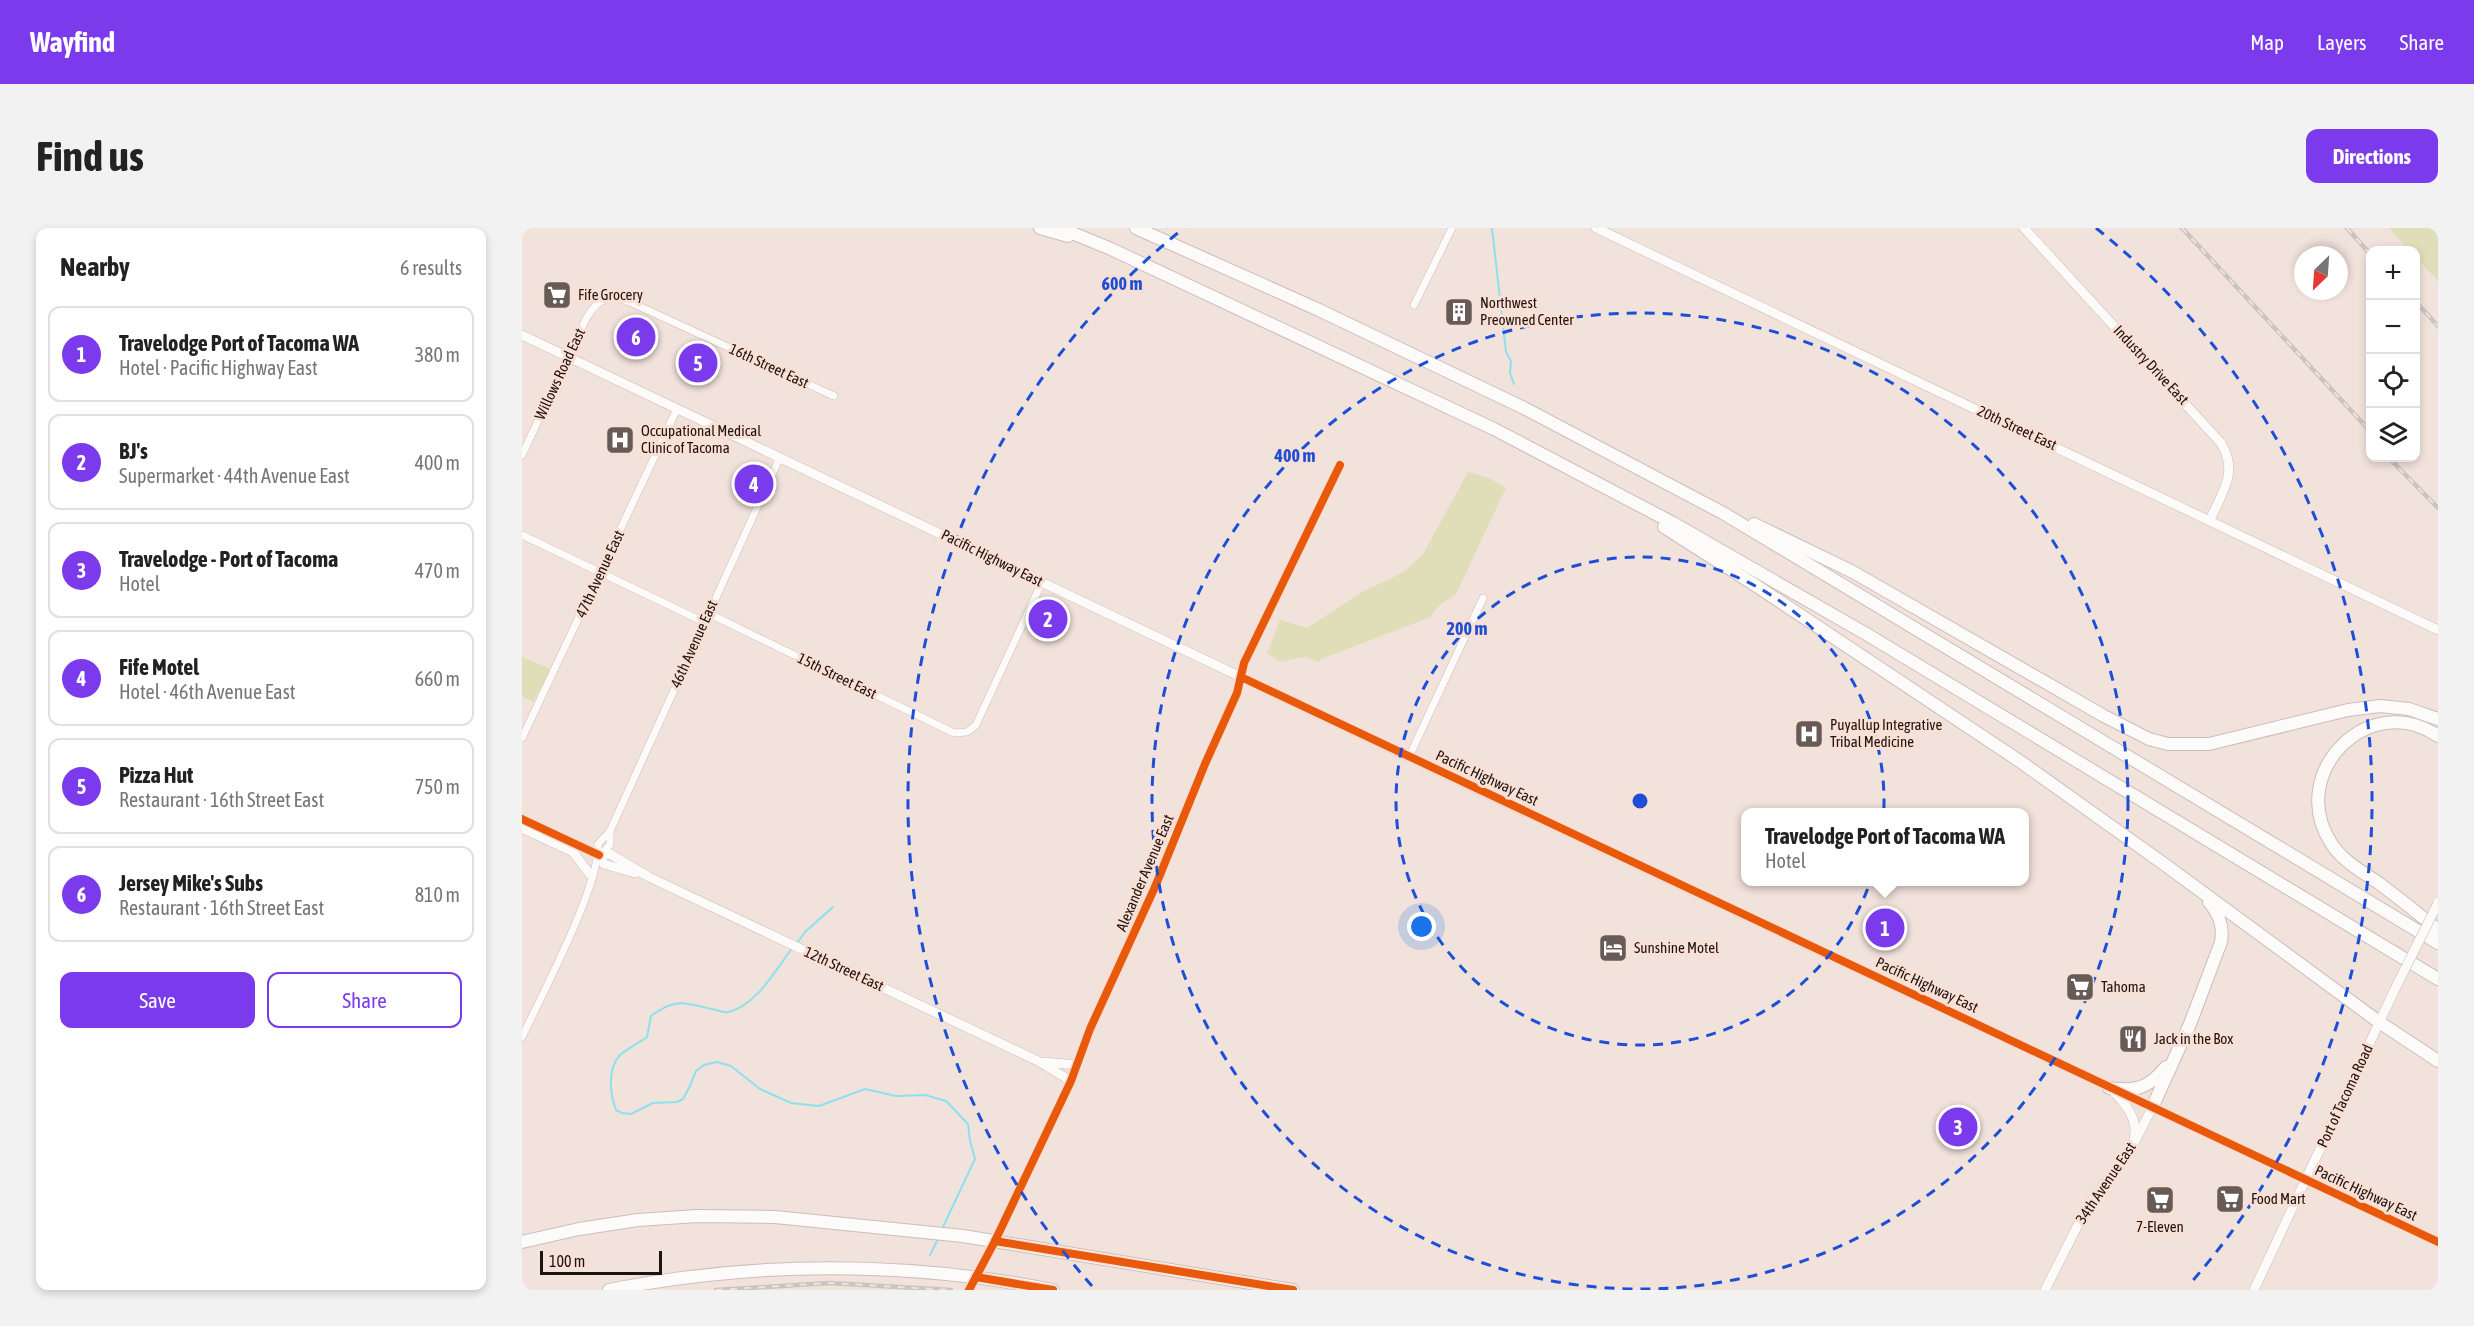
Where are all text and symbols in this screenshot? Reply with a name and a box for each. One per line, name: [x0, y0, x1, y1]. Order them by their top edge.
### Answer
text: Wayfind: [30, 26, 115, 58]
text: Map: [2250, 30, 2284, 54]
text: Layers: [2317, 30, 2367, 54]
text: Share: [2400, 30, 2444, 54]
button: Directions: [2306, 129, 2438, 183]
text: Find us: [36, 132, 144, 180]
north arrow: [2294, 246, 2348, 300]
map controls: [2366, 246, 2420, 462]
button: +: [2366, 246, 2420, 300]
text: Nearby: [60, 252, 130, 282]
text: 6 results: [400, 256, 462, 279]
text: 600 m: [1102, 273, 1142, 294]
supermarket icon: Fife Grocery: [541, 279, 573, 311]
place label: Fife Grocery: [578, 286, 643, 303]
place label: Northwest Preowned Center: [1480, 294, 1574, 328]
building icon: Northwest Preowned Center: [1443, 296, 1475, 328]
button: −: [2366, 300, 2420, 354]
pin: 6: [616, 314, 656, 360]
street label: Industry Drive East: [2110, 322, 2192, 408]
street label: Willows Road East: [531, 325, 588, 422]
text: Travelodge Port of Tacoma WA: [119, 330, 359, 356]
pin: 5: [678, 340, 717, 386]
street label: 16th Street East: [727, 340, 812, 391]
text: 1: [77, 343, 86, 366]
text: 380 m: [415, 343, 460, 366]
button: locate: [2366, 354, 2420, 408]
text: Hotel · Pacific Highway East: [119, 356, 318, 379]
street label: 20th Street East: [1975, 402, 2060, 453]
button: layers: [2366, 408, 2420, 462]
place label: Occupational Medical Clinic of Tacoma: [641, 422, 761, 456]
hospital icon: Occupational Medical Clinic of Tacoma: [604, 424, 636, 456]
text: BJ's: [119, 438, 148, 464]
text: 400 m: [1274, 445, 1315, 466]
text: 2: [77, 451, 86, 474]
text: 400 m: [415, 451, 460, 474]
pin: 4: [734, 462, 774, 506]
text: Supermarket · 44th Avenue East: [119, 464, 350, 487]
street label: Pacific Highway East: [939, 526, 1046, 590]
street label: 47th Avenue East: [572, 527, 627, 620]
text: Travelodge - Port of Tacoma: [119, 546, 338, 572]
text: 3: [77, 559, 86, 582]
text: 470 m: [415, 559, 460, 582]
text: Hotel: [119, 572, 160, 595]
pin: 2: [1028, 596, 1068, 642]
street label: 46th Avenue East: [667, 597, 720, 690]
text: 200 m: [1447, 618, 1487, 639]
street label: 15th Street East: [795, 649, 879, 702]
text: Fife Motel: [119, 654, 199, 680]
text: 4: [77, 667, 86, 690]
text: 660 m: [415, 667, 460, 690]
text: Hotel · 46th Avenue East: [119, 680, 295, 703]
place label: Puyallup Integrative Tribal Medicine: [1830, 716, 1942, 750]
hospital icon: Puyallup Integrative Tribal Medicine: [1793, 718, 1825, 750]
street label: Pacific Highway East: [1433, 746, 1541, 809]
text: Pizza Hut: [119, 762, 193, 788]
text: 5: [77, 775, 86, 798]
text: 750 m: [415, 775, 460, 798]
text: Restaurant · 16th Street East: [119, 788, 324, 811]
centre of rings: [1630, 791, 1650, 811]
popup: [1741, 808, 2029, 886]
street label: Alexander Avenue East: [1112, 812, 1177, 934]
text: Travelodge Port of Tacoma WA: [1765, 823, 2005, 849]
text: Hotel: [1765, 849, 1806, 872]
text: Jersey Mike's Subs: [119, 870, 263, 896]
text: 6: [77, 883, 86, 906]
text: 810 m: [415, 883, 460, 906]
text: Restaurant · 16th Street East: [119, 896, 324, 919]
pin: 1: [1866, 906, 1904, 950]
your location: [1407, 912, 1436, 941]
hotel icon: Sunshine Motel: [1597, 932, 1629, 964]
place label: Sunshine Motel: [1634, 939, 1719, 956]
street label: 12th Street East: [802, 943, 887, 994]
street label: Pacific Highway East: [1873, 953, 1981, 1016]
supermarket icon: Tahoma: [2064, 971, 2096, 1003]
button: Save: [60, 972, 255, 1028]
button: Share: [267, 972, 462, 1028]
place label: Tahoma: [2101, 978, 2146, 995]
restaurant icon: Jack in the Box: [2117, 1023, 2149, 1055]
place label: Jack in the Box: [2154, 1030, 2233, 1047]
street label: Port of Tacoma Road: [2313, 1042, 2376, 1150]
pin: 3: [1938, 1104, 1978, 1150]
street label: 34th Avenue East: [2072, 1139, 2139, 1227]
street label: Pacific Highway East: [2312, 1161, 2420, 1224]
supermarket icon: Food Mart: [2214, 1183, 2246, 1215]
supermarket icon: 7-Eleven: [2144, 1184, 2176, 1216]
place label: Food Mart: [2251, 1190, 2306, 1207]
place label: 7-Eleven: [2136, 1218, 2184, 1235]
scale bar: [540, 1248, 662, 1276]
text: 100 m: [549, 1252, 585, 1270]

